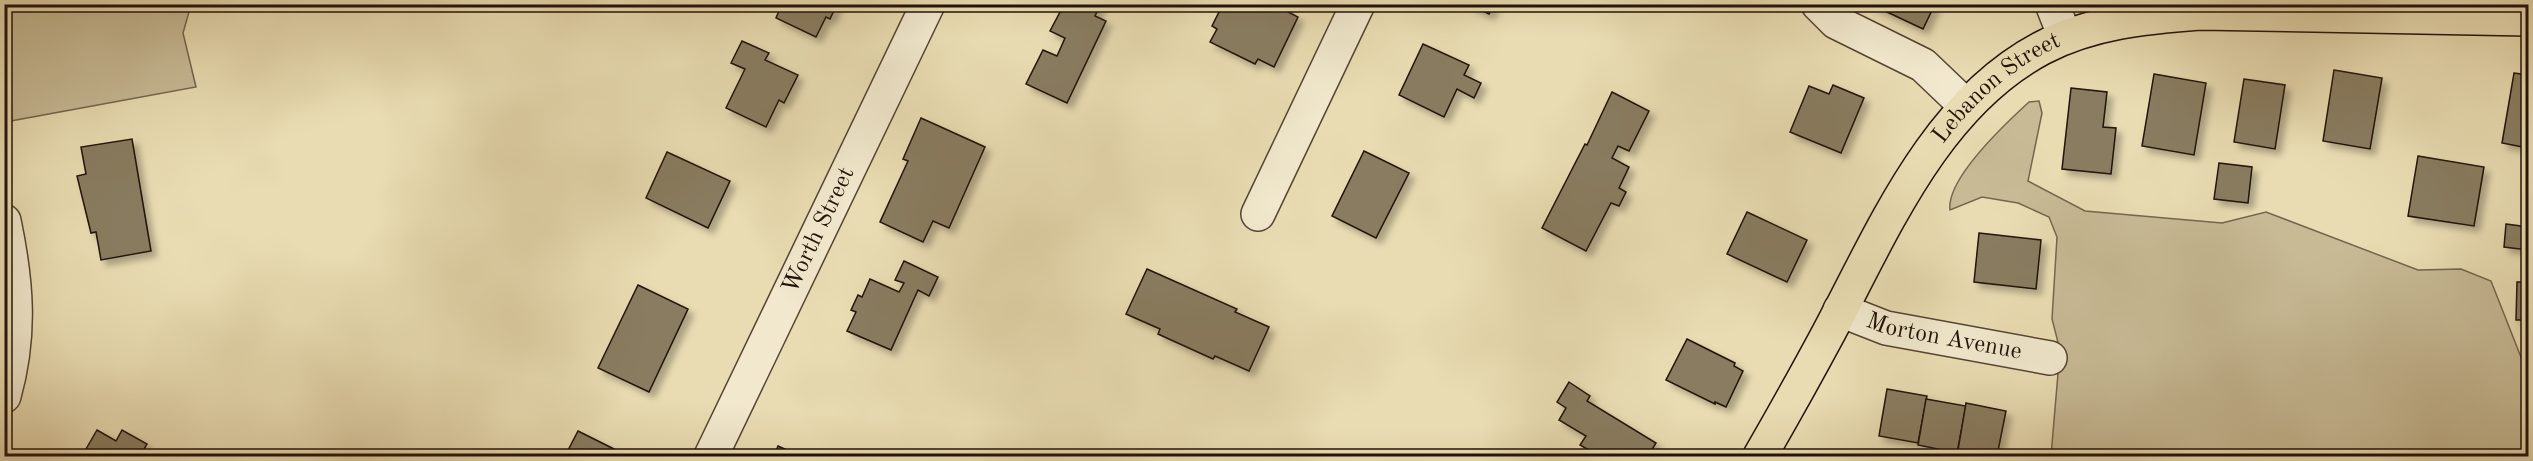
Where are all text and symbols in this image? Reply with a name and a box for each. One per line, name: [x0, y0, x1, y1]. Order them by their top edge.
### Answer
street label: Lebanon Street: [1928, 29, 2064, 148]
street label: Worth Street: [779, 164, 860, 298]
street label: Morton Avenue: [1863, 309, 2024, 365]

